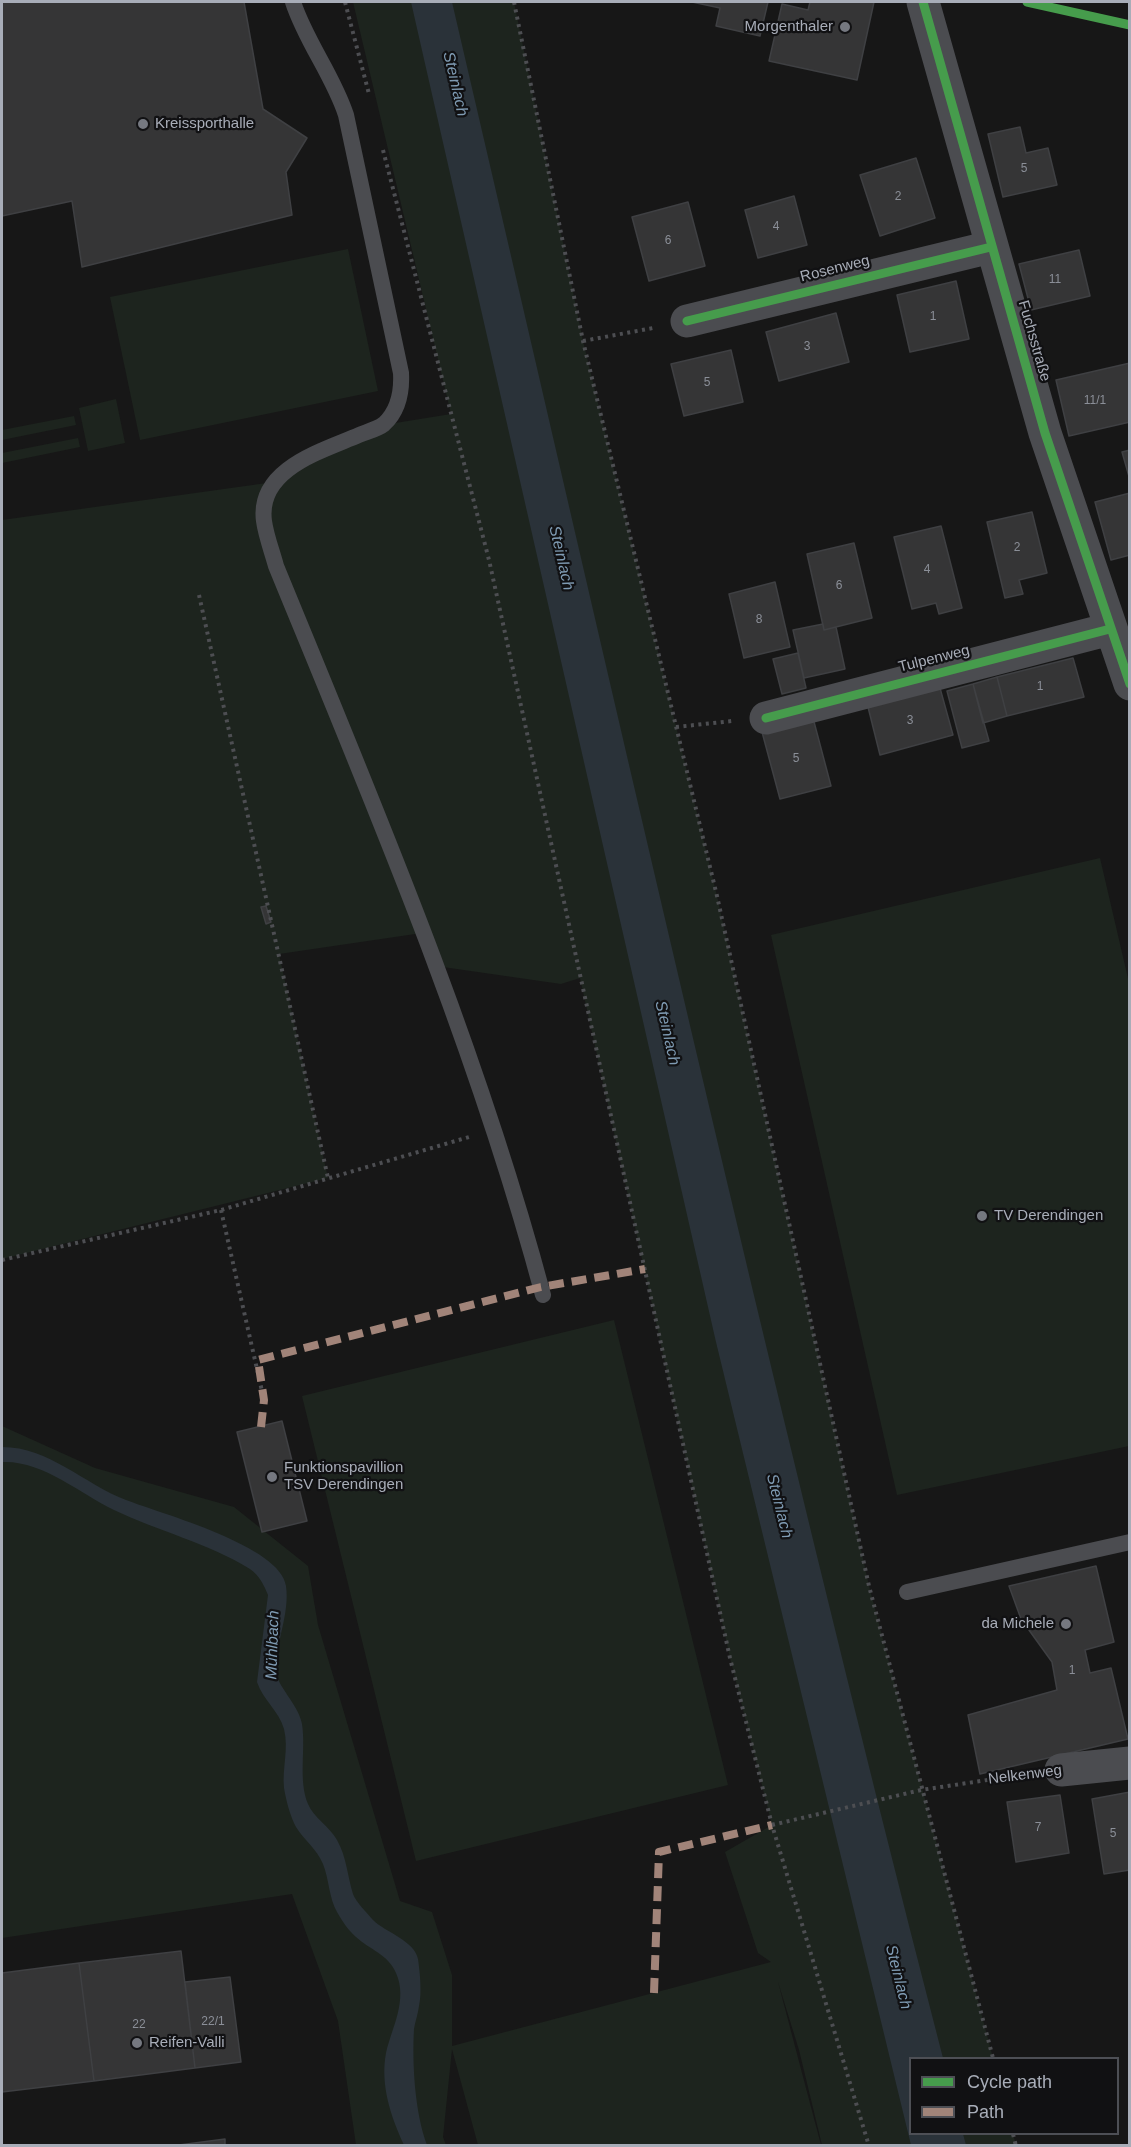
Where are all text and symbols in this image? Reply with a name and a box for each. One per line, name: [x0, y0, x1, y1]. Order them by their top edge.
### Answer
place label: Morgenthaler: [745, 18, 833, 36]
marker: Morgenthaler: [838, 20, 852, 34]
water label: Steinlach: [438, 50, 472, 118]
place label: Kreissporthalle: [155, 115, 254, 133]
marker: Kreissporthalle: [136, 117, 150, 131]
house number: 5: [1021, 162, 1027, 176]
house number: 2: [895, 190, 901, 204]
house number: 4: [773, 220, 779, 234]
house number: 6: [665, 234, 671, 248]
street label: Rosenweg: [798, 252, 872, 286]
house number: 11: [1049, 273, 1061, 287]
street label: Fuchsstraße: [1014, 298, 1054, 384]
house number: 1: [930, 310, 936, 324]
house number: 3: [804, 340, 810, 354]
house number: 5: [704, 376, 710, 390]
house number: 11/1: [1084, 394, 1106, 408]
water label: Steinlach: [544, 524, 578, 592]
house number: 2: [1014, 541, 1020, 555]
house number: 4: [924, 563, 930, 577]
house number: 6: [836, 579, 842, 593]
house number: 8: [756, 613, 762, 627]
street label: Tulpenweg: [896, 641, 972, 677]
house number: 1: [1037, 680, 1043, 694]
house number: 3: [907, 714, 913, 728]
house number: 5: [793, 752, 799, 766]
water label: Steinlach: [650, 999, 684, 1067]
place label: TV Derendingen: [994, 1207, 1103, 1225]
marker: TV Derendingen: [975, 1209, 989, 1223]
place label: Funktionspavillion TSV Derendingen: [284, 1459, 403, 1494]
marker: Funktionspavillion TSV Derendingen: [265, 1470, 279, 1484]
water label: Steinlach: [762, 1472, 796, 1540]
water label: Mühlbach: [262, 1610, 284, 1680]
place label: da Michele: [981, 1615, 1054, 1633]
marker: da Michele: [1059, 1617, 1073, 1631]
house number: 1: [1069, 1664, 1075, 1678]
street label: Nelkenweg: [987, 1762, 1063, 1788]
house number: 7: [1035, 1821, 1041, 1835]
house number: 5: [1110, 1827, 1116, 1841]
water label: Steinlach: [881, 1943, 915, 2011]
house number: 22/1: [201, 2015, 225, 2029]
house number: 22: [132, 2018, 146, 2032]
place label: Reifen-Valli: [149, 2034, 225, 2052]
marker: Reifen-Valli: [130, 2036, 144, 2050]
legend: [909, 2057, 1119, 2135]
text: Cycle path: [967, 2072, 1052, 2092]
text: Path: [967, 2102, 1004, 2122]

